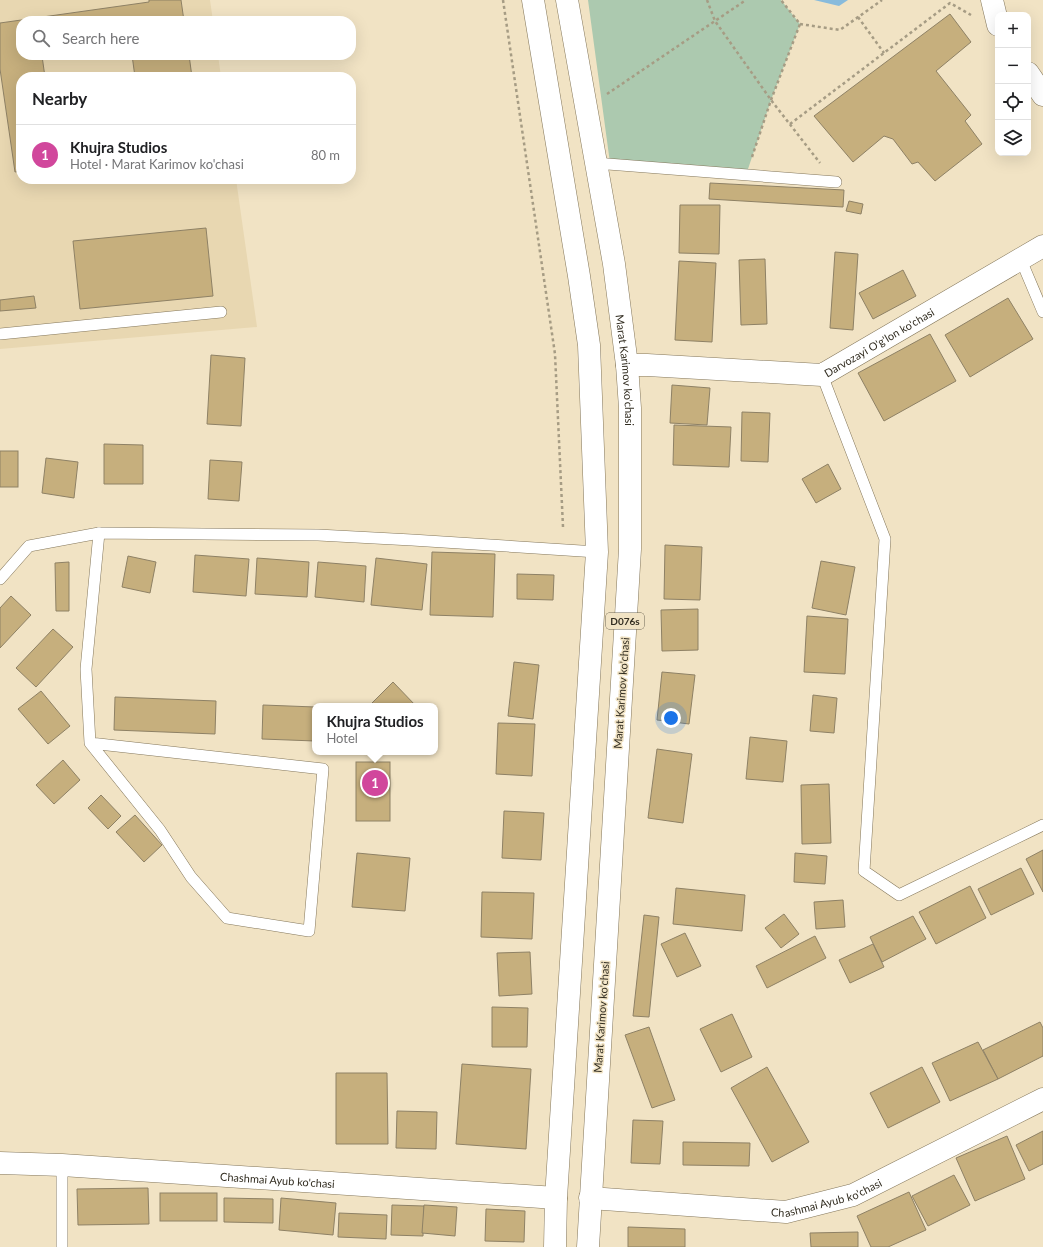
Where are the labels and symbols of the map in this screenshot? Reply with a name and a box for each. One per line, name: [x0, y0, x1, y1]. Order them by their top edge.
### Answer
street label: Darvozayi O'g'lon ko'chasi: [821, 305, 936, 379]
street label: Marat Karimov ko'chasi: [614, 314, 637, 426]
road number: D076s: [606, 613, 644, 629]
street label: Marat Karimov ko'chasi: [611, 636, 631, 749]
your location: [661, 708, 681, 728]
pin: 1: [362, 768, 388, 798]
street label: Marat Karimov ko'chasi: [591, 960, 611, 1073]
street label: Chashmai Ayub ko'chasi: [220, 1169, 336, 1190]
street label: Chashmai Ayub ko'chasi: [771, 1175, 884, 1219]

